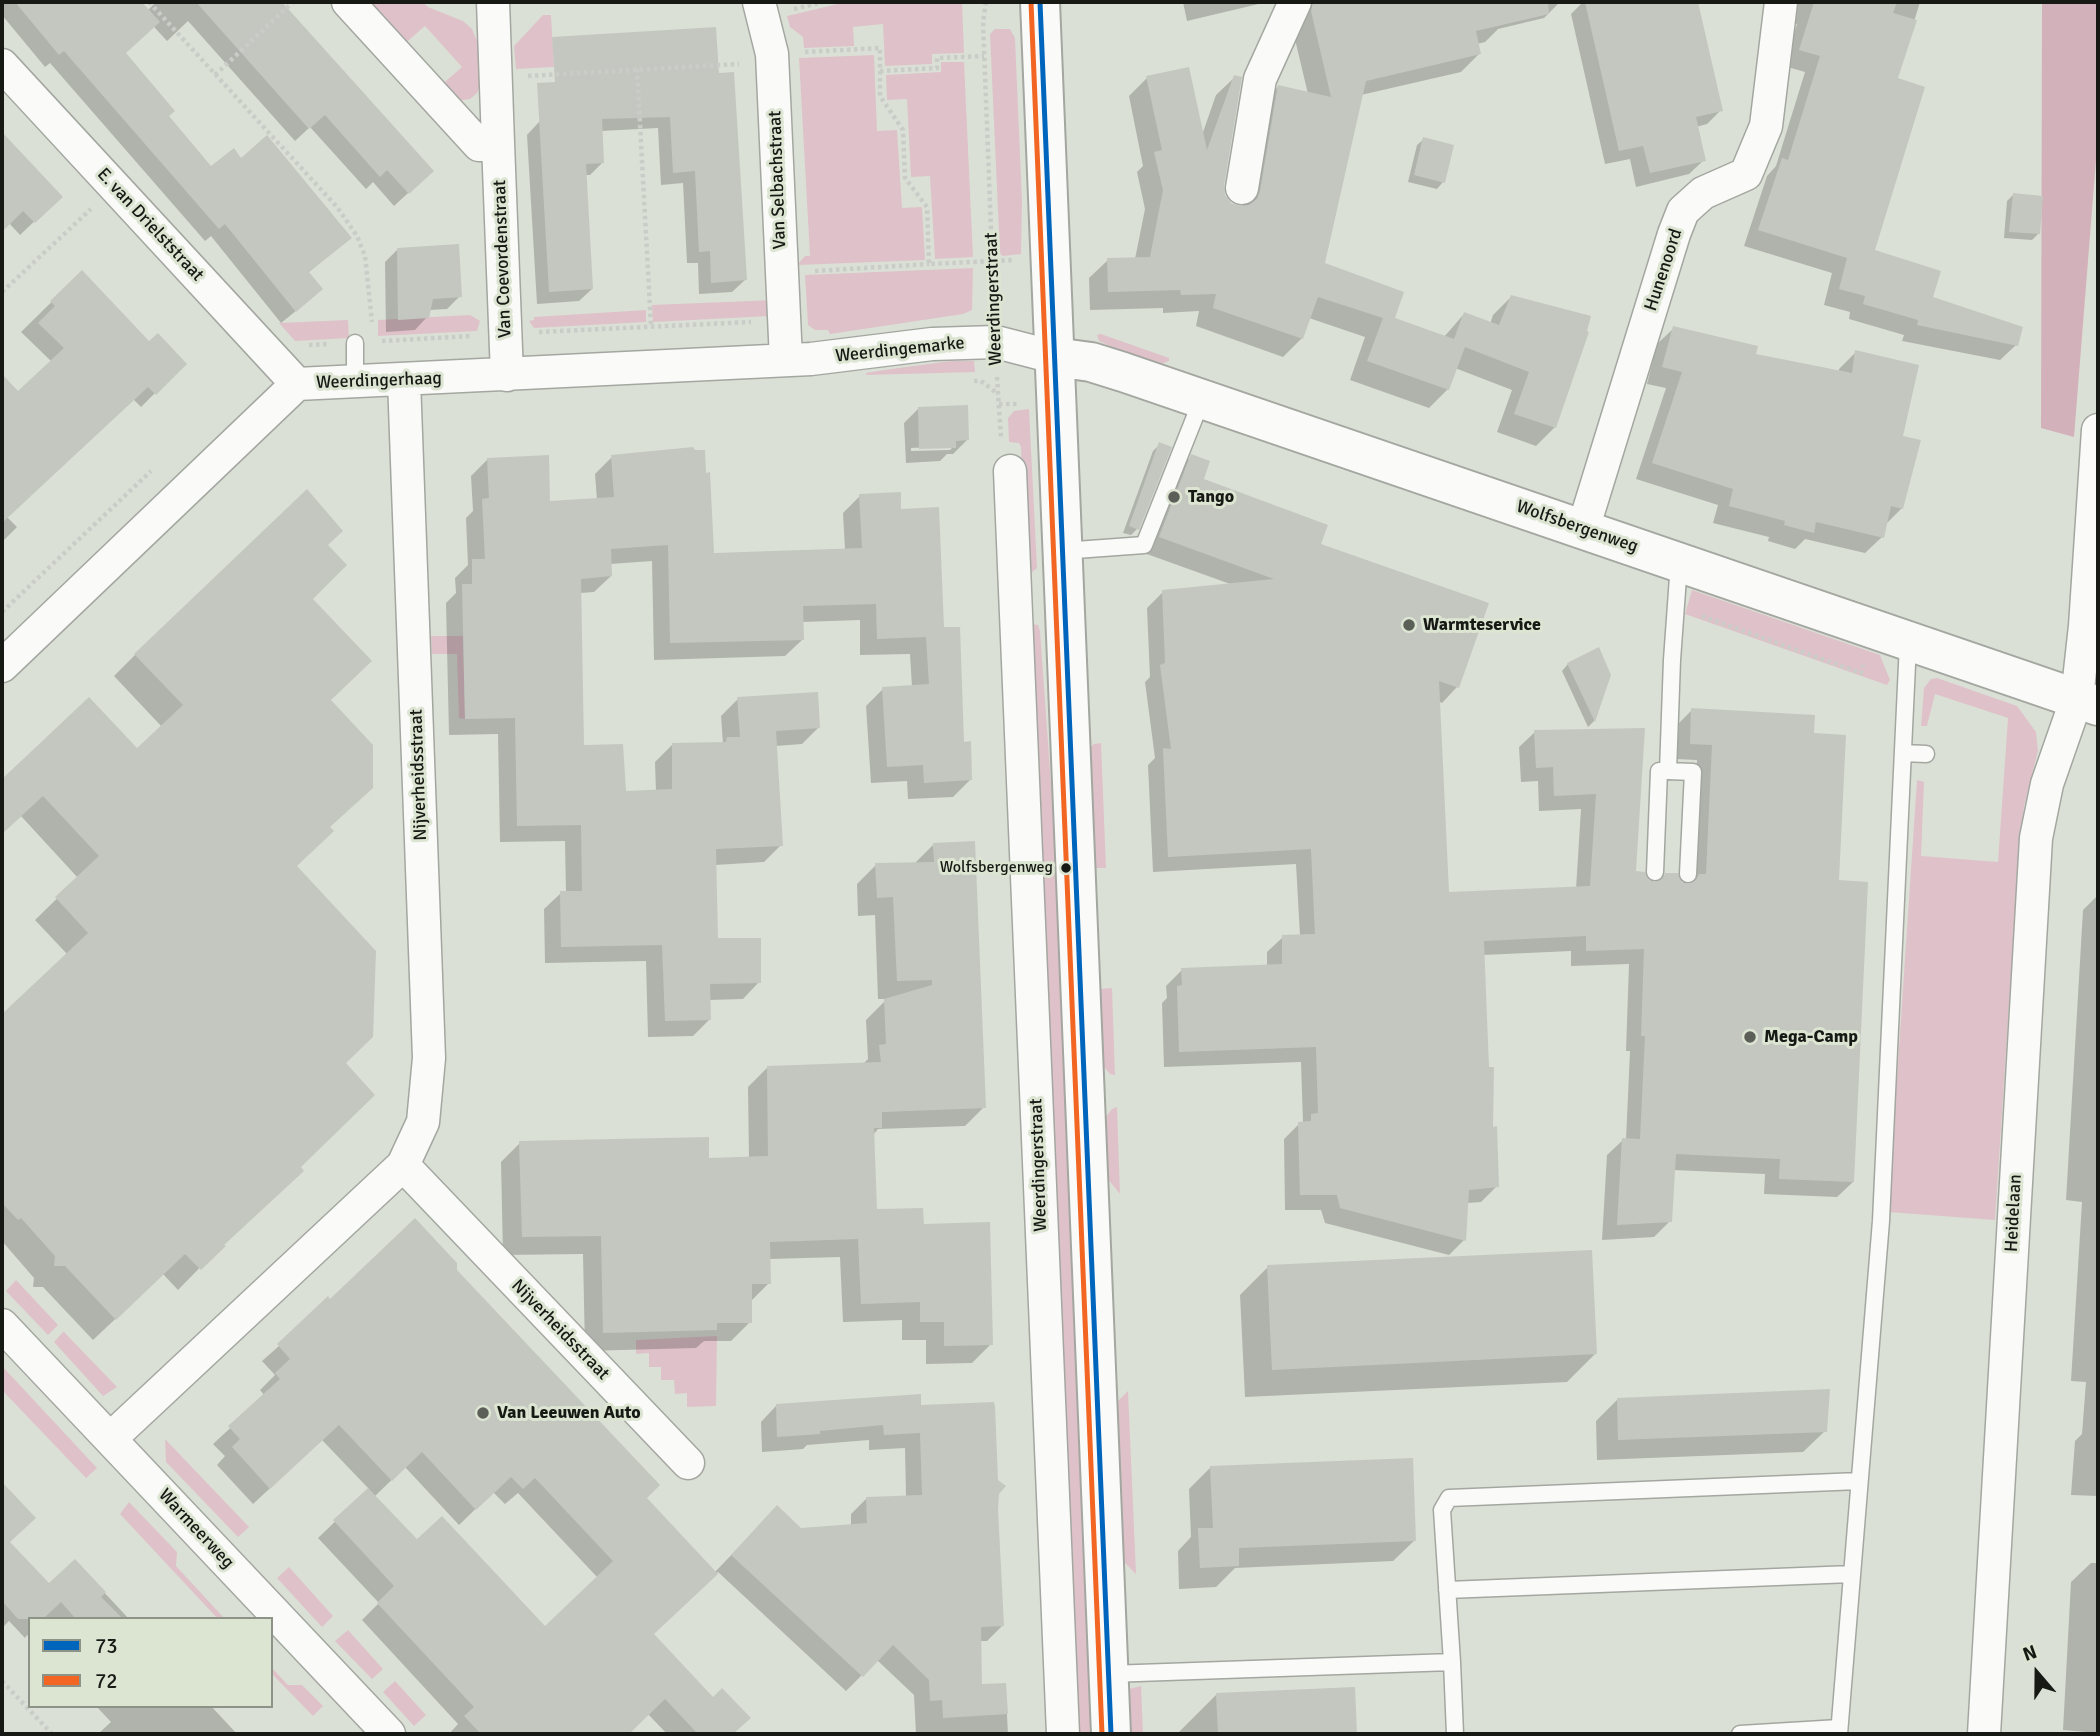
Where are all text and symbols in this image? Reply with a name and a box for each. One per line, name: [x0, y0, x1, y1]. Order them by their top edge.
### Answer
street label: Van Selbachstraat: [765, 110, 791, 250]
street label: E. van Drielststraat: [92, 164, 208, 286]
street label: Van Coevordenstraat: [489, 179, 517, 339]
street label: Hunenoord: [1641, 226, 1687, 314]
street label: Weerdingerstraat: [981, 232, 1007, 366]
street label: Weerdingemarke: [834, 332, 966, 368]
street label: Weerdingerhaag: [316, 368, 442, 394]
place label: Tango: [1188, 486, 1234, 508]
marker: Tango: [1166, 489, 1182, 505]
street label: Wolfsbergenweg: [1513, 496, 1641, 558]
place label: Warmteservice: [1423, 614, 1541, 636]
marker: Warmteservice: [1401, 617, 1417, 633]
street label: Nijverheidsstraat: [406, 709, 432, 841]
place label: Wolfsbergenweg: [940, 858, 1053, 878]
marker: Wolfsbergenweg: [1059, 861, 1073, 875]
place label: Mega-Camp: [1764, 1026, 1858, 1048]
marker: Mega-Camp: [1742, 1029, 1758, 1045]
street label: Weerdingerstraat: [1026, 1098, 1052, 1232]
street label: Heidelaan: [2001, 1174, 2027, 1252]
street label: Nijverheidsstraat: [507, 1275, 613, 1385]
place label: Van Leeuwen Auto: [497, 1402, 641, 1424]
marker: Van Leeuwen Auto: [475, 1405, 491, 1421]
street label: Warmeerweg: [154, 1485, 238, 1573]
legend: [28, 1617, 273, 1708]
text: 73: [95, 1633, 118, 1659]
north arrow: [2002, 1638, 2072, 1708]
text: N: [2020, 1640, 2040, 1667]
text: 72: [95, 1668, 118, 1694]

